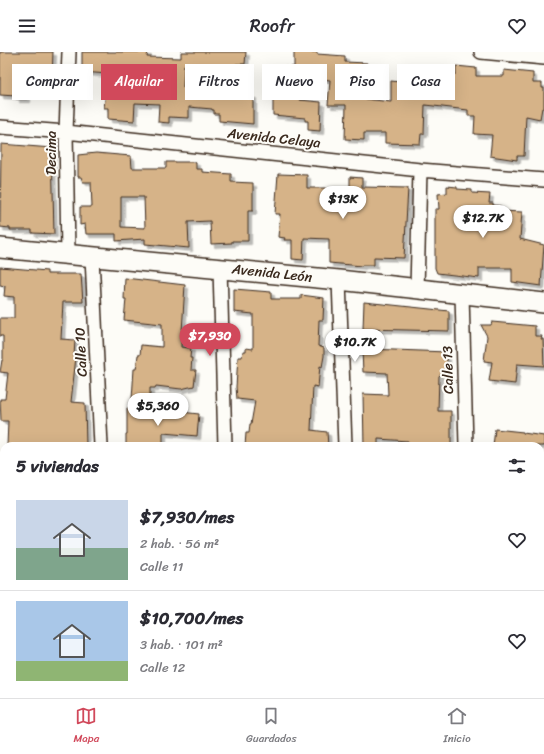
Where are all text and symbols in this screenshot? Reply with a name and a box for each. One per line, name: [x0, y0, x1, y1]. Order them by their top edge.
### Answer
text: Roofr: [250, 10, 294, 42]
icon: menu: [16, 15, 38, 37]
icon: heart: [506, 15, 528, 37]
chip: Comprar: [12, 64, 93, 100]
chip: Alquilar: [101, 64, 177, 100]
chip: Filtros: [185, 64, 254, 100]
chip: Nuevo: [262, 64, 327, 100]
chip: Piso: [335, 64, 389, 100]
chip: Casa: [397, 64, 455, 100]
street label: Avenida Celaya: [225, 121, 322, 155]
street label: Decima: [39, 131, 64, 175]
pin: $13K: [319, 186, 367, 220]
text: $13K: [328, 187, 358, 210]
pin: $12.7K: [450, 205, 516, 239]
text: $12.7K: [462, 206, 504, 229]
street label: Avenida León: [230, 256, 314, 290]
pin: $7,930: [177, 323, 243, 357]
text: $7,930: [188, 324, 232, 347]
street label: Calle 10: [67, 327, 95, 377]
pin: $10.7K: [322, 329, 388, 363]
text: $10.7K: [334, 330, 376, 353]
street label: Calle 13: [435, 345, 461, 394]
pin: $5,360: [125, 393, 191, 427]
text: $5,360: [137, 394, 179, 417]
text: 5 viviendas: [16, 451, 99, 481]
icon: filters: [506, 455, 528, 477]
text: $7,930/mes: [140, 502, 234, 532]
icon: home: [48, 516, 96, 564]
icon: heart: [506, 529, 528, 551]
text: 2 hab. · 56 m²: [140, 532, 219, 555]
text: Calle 11: [140, 555, 183, 578]
text: $10,700/mes: [140, 603, 243, 633]
icon: home: [48, 617, 96, 665]
icon: heart: [506, 630, 528, 652]
text: 3 hab. · 101 m²: [140, 633, 223, 656]
text: Calle 12: [140, 656, 185, 679]
tab: Mapa: [73, 705, 99, 748]
tab: Guardados: [246, 705, 297, 748]
tab: Inicio: [443, 705, 471, 748]

